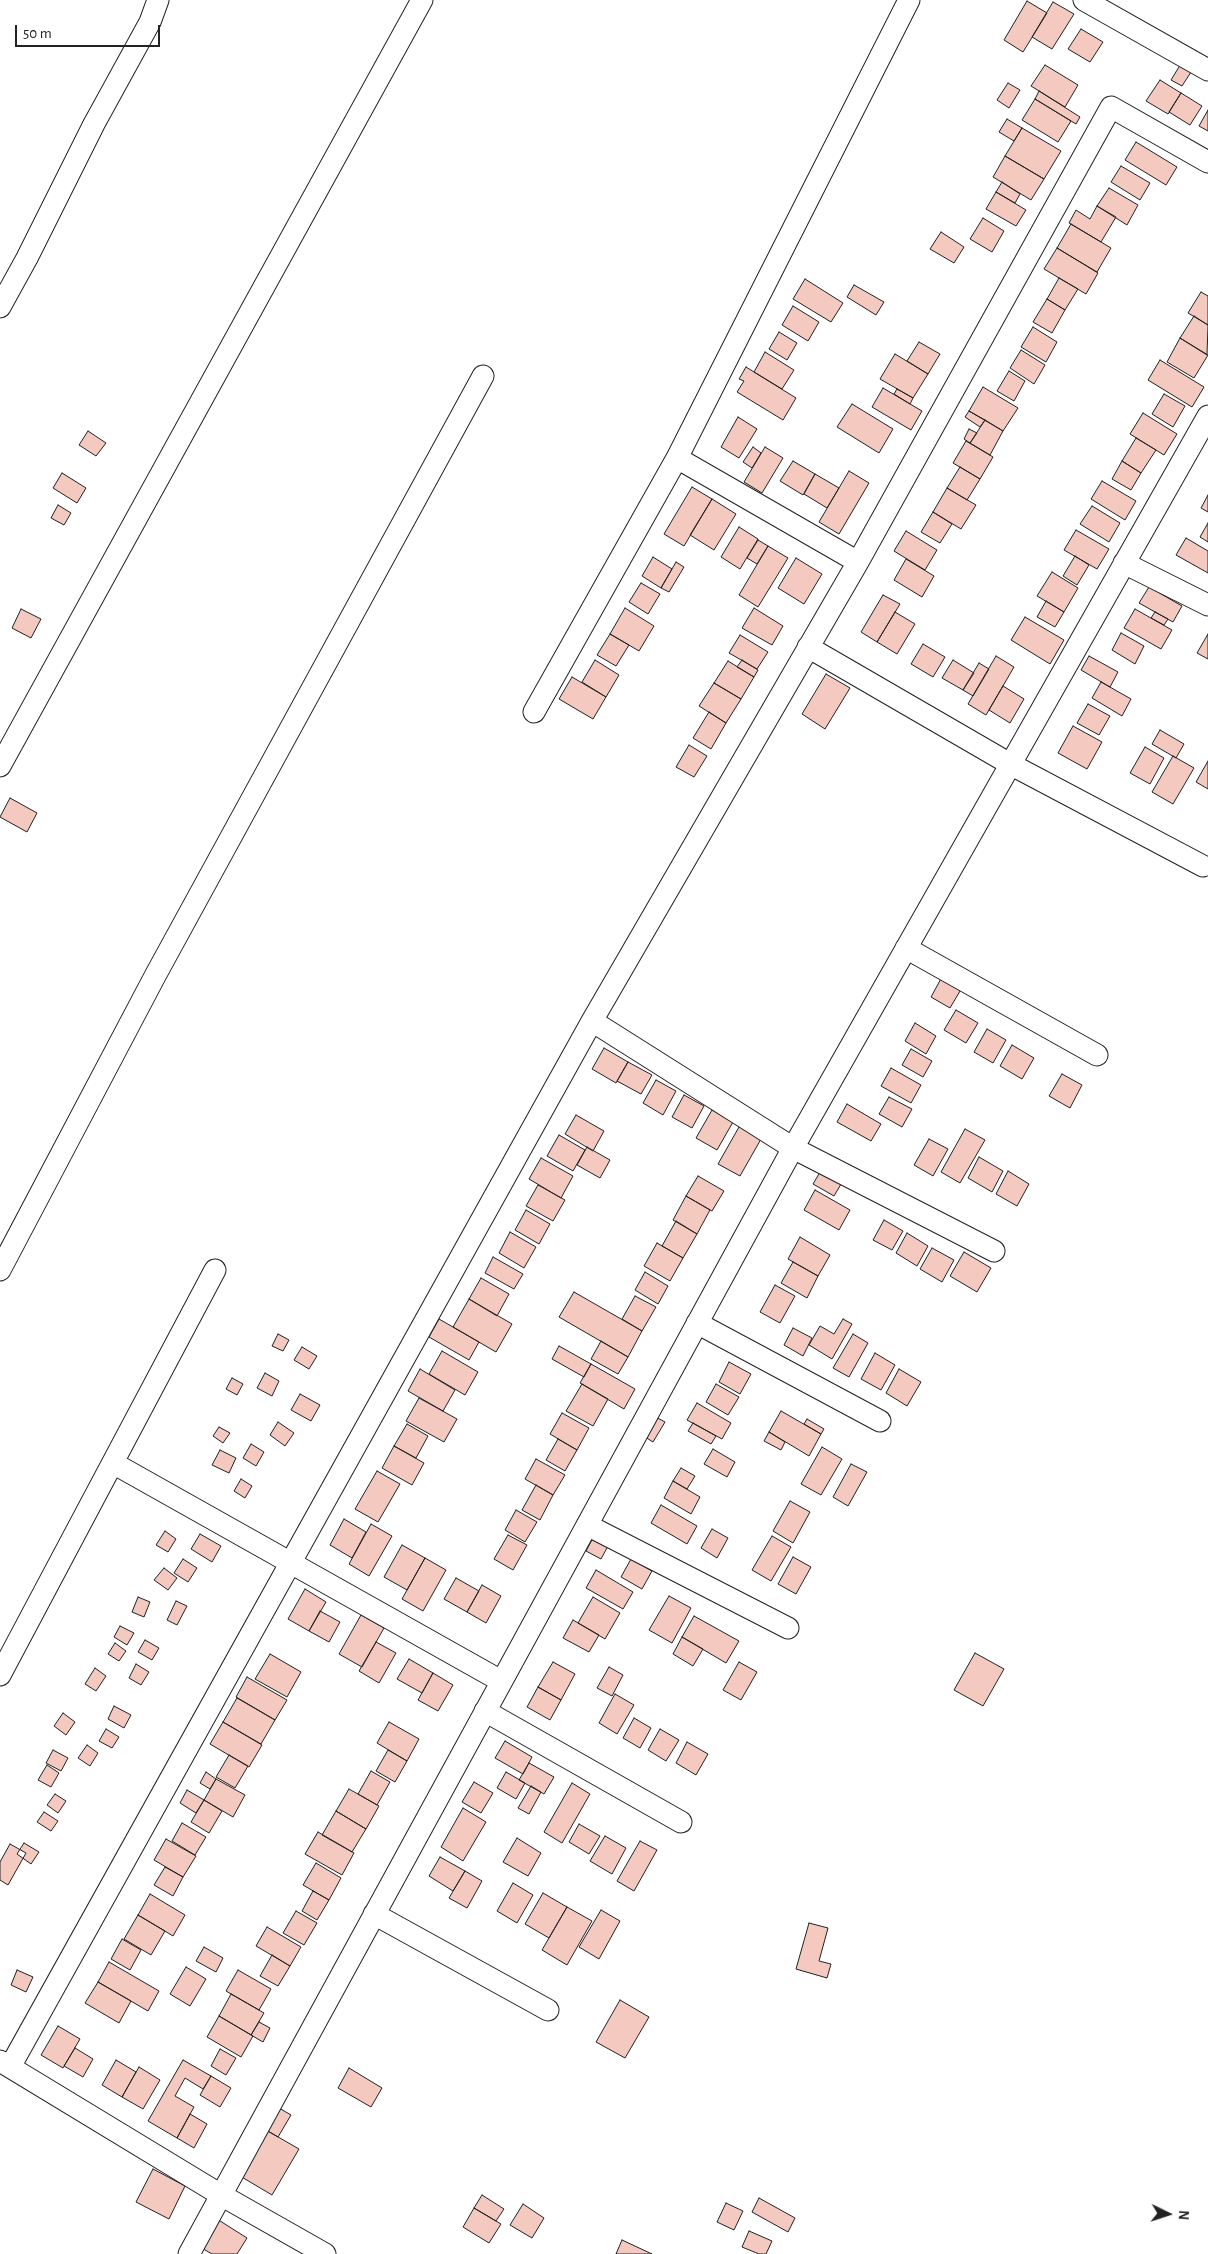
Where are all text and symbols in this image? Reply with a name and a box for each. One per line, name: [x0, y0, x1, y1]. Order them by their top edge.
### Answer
scale bar: [18, 15, 162, 47]
text: 50 m: [23, 26, 52, 41]
north arrow: [1143, 2189, 1193, 2239]
text: N: [1176, 2210, 1190, 2220]

